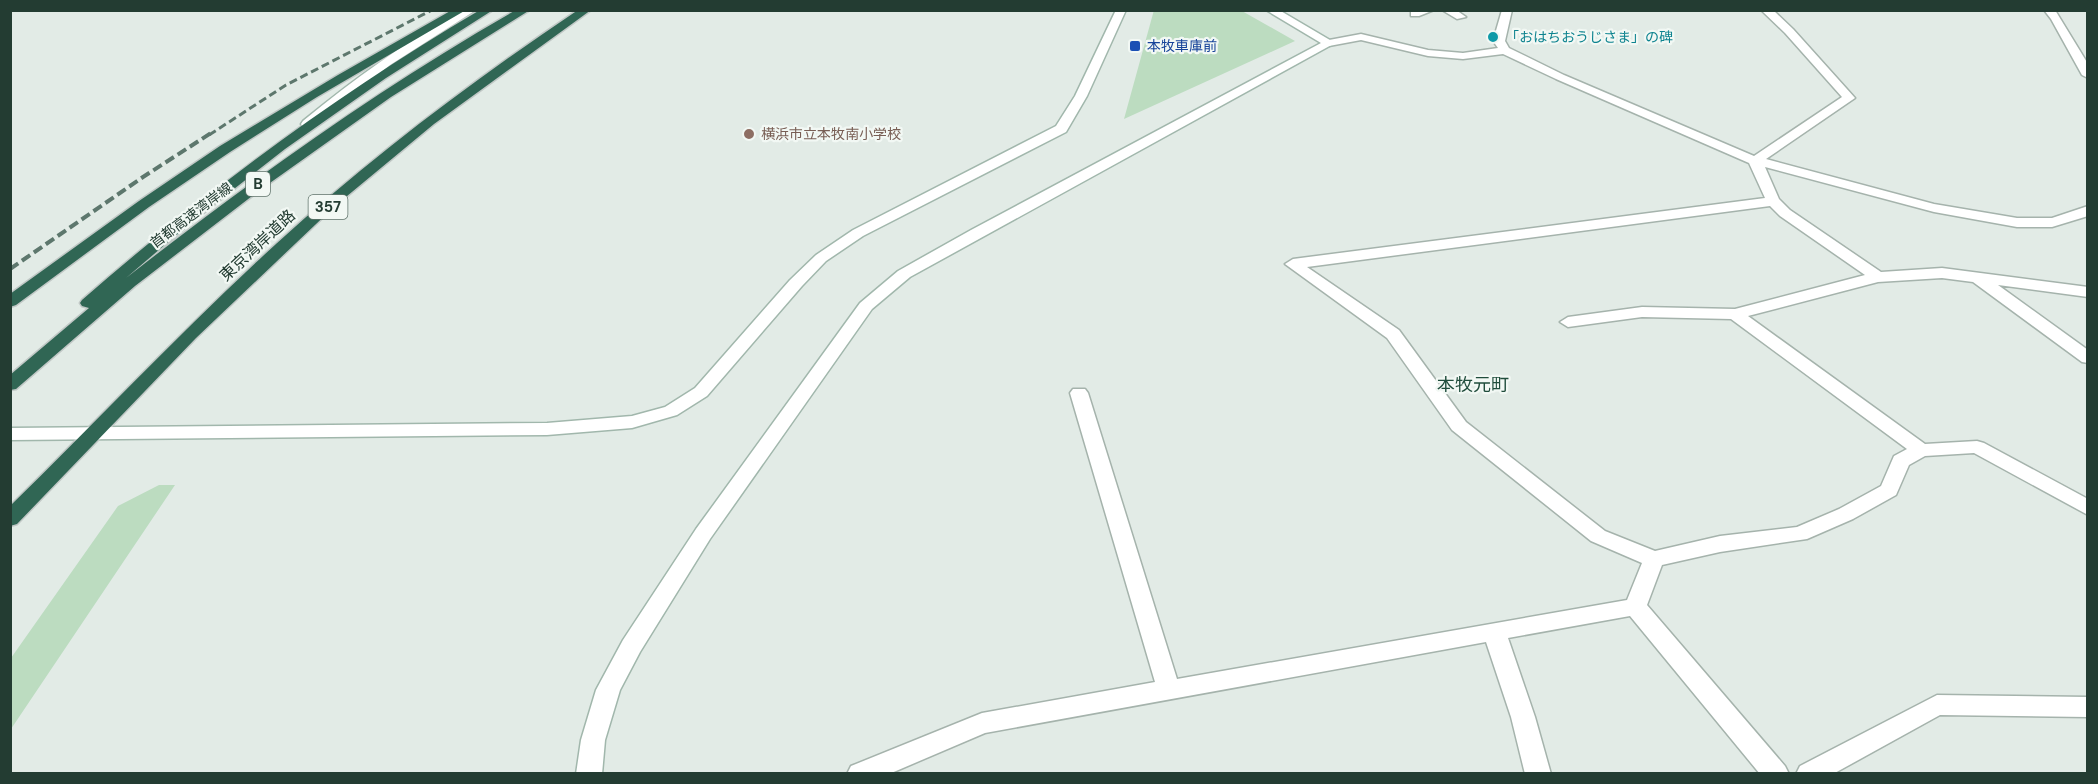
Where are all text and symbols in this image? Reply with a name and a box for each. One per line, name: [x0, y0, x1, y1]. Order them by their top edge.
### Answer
place label: 「おはちおうじさま」の碑: [1505, 28, 1673, 46]
marker: 「おはちおうじさま」の碑: [1486, 30, 1500, 44]
place label: 本牧車庫前: [1147, 37, 1217, 55]
marker: 本牧車庫前: [1128, 39, 1142, 53]
place label: 横浜市立本牧南小学校: [761, 125, 901, 143]
marker: 横浜市立本牧南小学校: [742, 127, 756, 141]
road number: B: [246, 172, 270, 196]
street label: 首都高速湾岸線: [146, 178, 236, 252]
road number: 357: [308, 195, 348, 219]
street label: 東京湾岸道路: [215, 205, 300, 286]
district label: 本牧元町: [1437, 373, 1509, 397]

